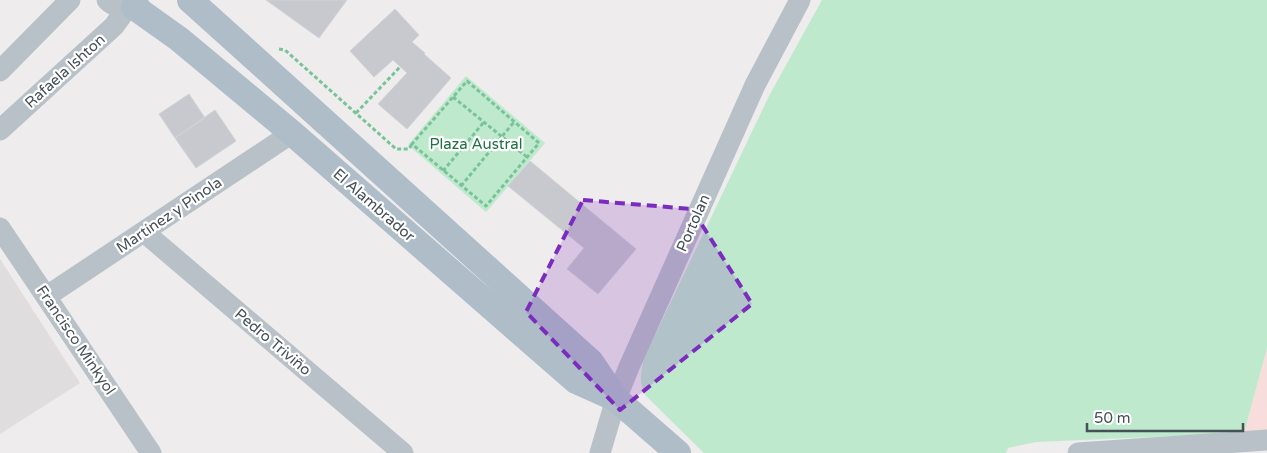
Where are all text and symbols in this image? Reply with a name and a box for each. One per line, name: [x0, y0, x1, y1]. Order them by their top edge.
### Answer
street label: Rafaela Ishton: [21, 30, 109, 112]
park label: Plaza Austral: [430, 135, 522, 153]
street label: El Alambrador: [330, 165, 419, 245]
street label: Martínez y Pinola: [113, 173, 225, 257]
street label: Portolan: [672, 192, 714, 254]
street label: Francisco Minkyol: [33, 282, 119, 398]
street label: Pedro Triviño: [231, 305, 315, 379]
scale bar: [1087, 400, 1243, 432]
text: 50 m: [1094, 409, 1131, 427]

